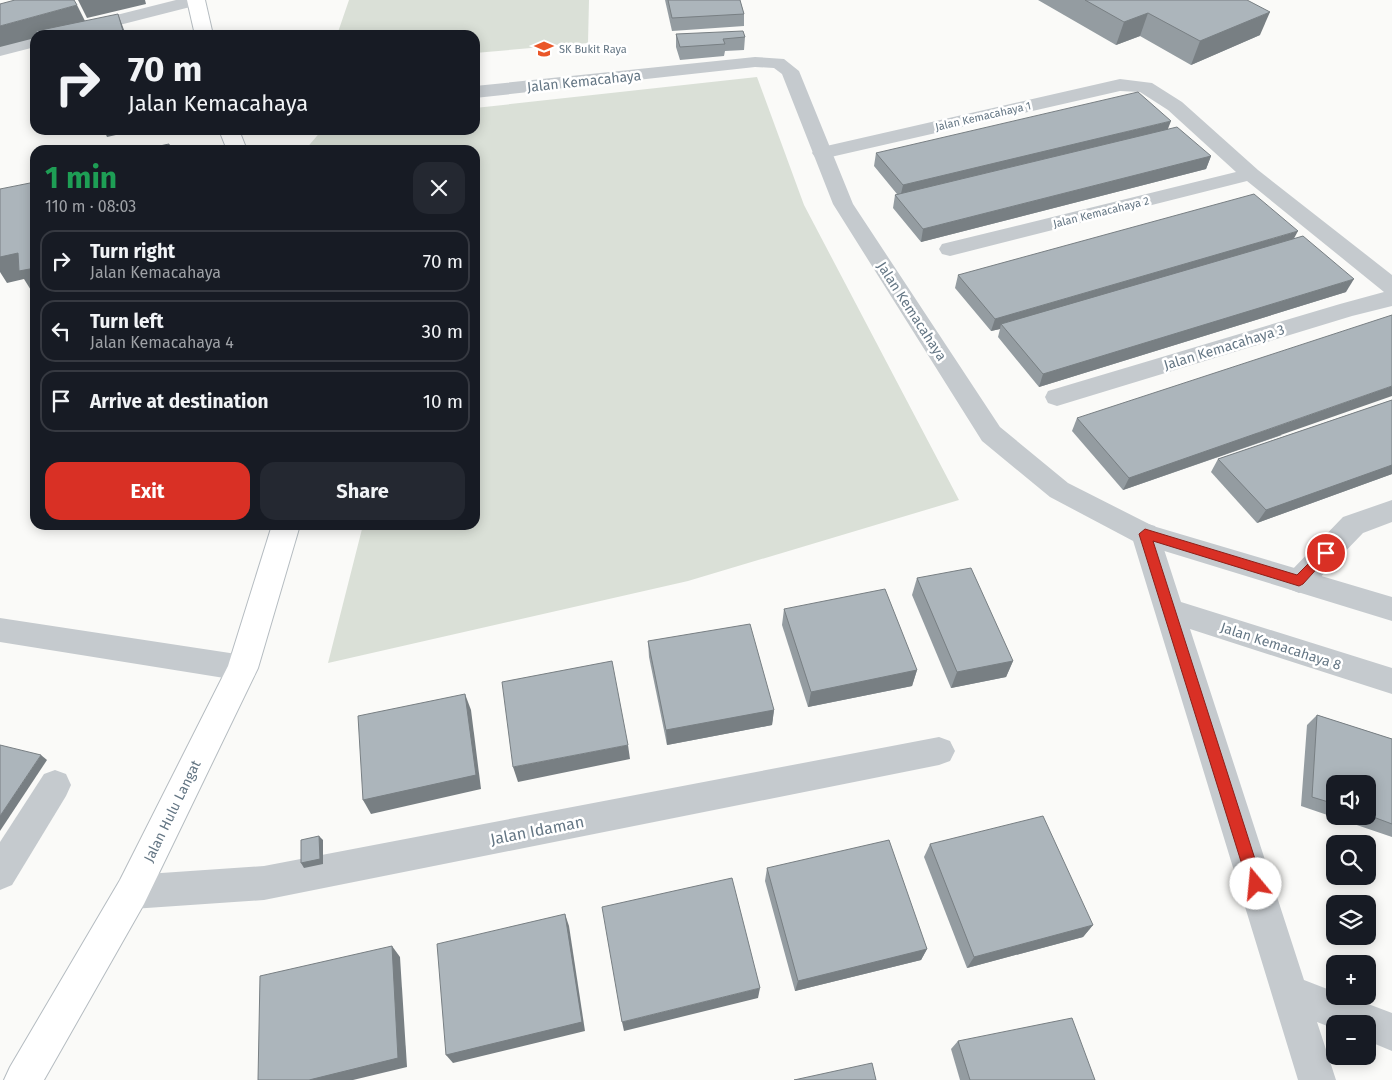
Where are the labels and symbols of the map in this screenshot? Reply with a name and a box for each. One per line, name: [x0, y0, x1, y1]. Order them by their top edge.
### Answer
school or university icon: SK Bukit Raya: [533, 38, 555, 60]
place label: SK Bukit Raya: [559, 43, 627, 56]
street label: Jalan Kemacahaya: [526, 67, 642, 96]
street label: Jalan Kemacahaya 1: [934, 99, 1032, 134]
street label: Jalan Kemacahaya 2: [1052, 194, 1150, 231]
street label: Jalan Kemacahaya: [873, 259, 950, 364]
street label: Jalan Kemacahaya 3: [1162, 321, 1287, 374]
pin: [1305, 532, 1347, 574]
street label: Jalan Kemacahaya 8: [1218, 619, 1344, 674]
street label: Jalan Hulu Langat: [140, 757, 205, 865]
street label: Jalan Idaman: [489, 812, 586, 849]
position arrow: [1229, 857, 1281, 909]

